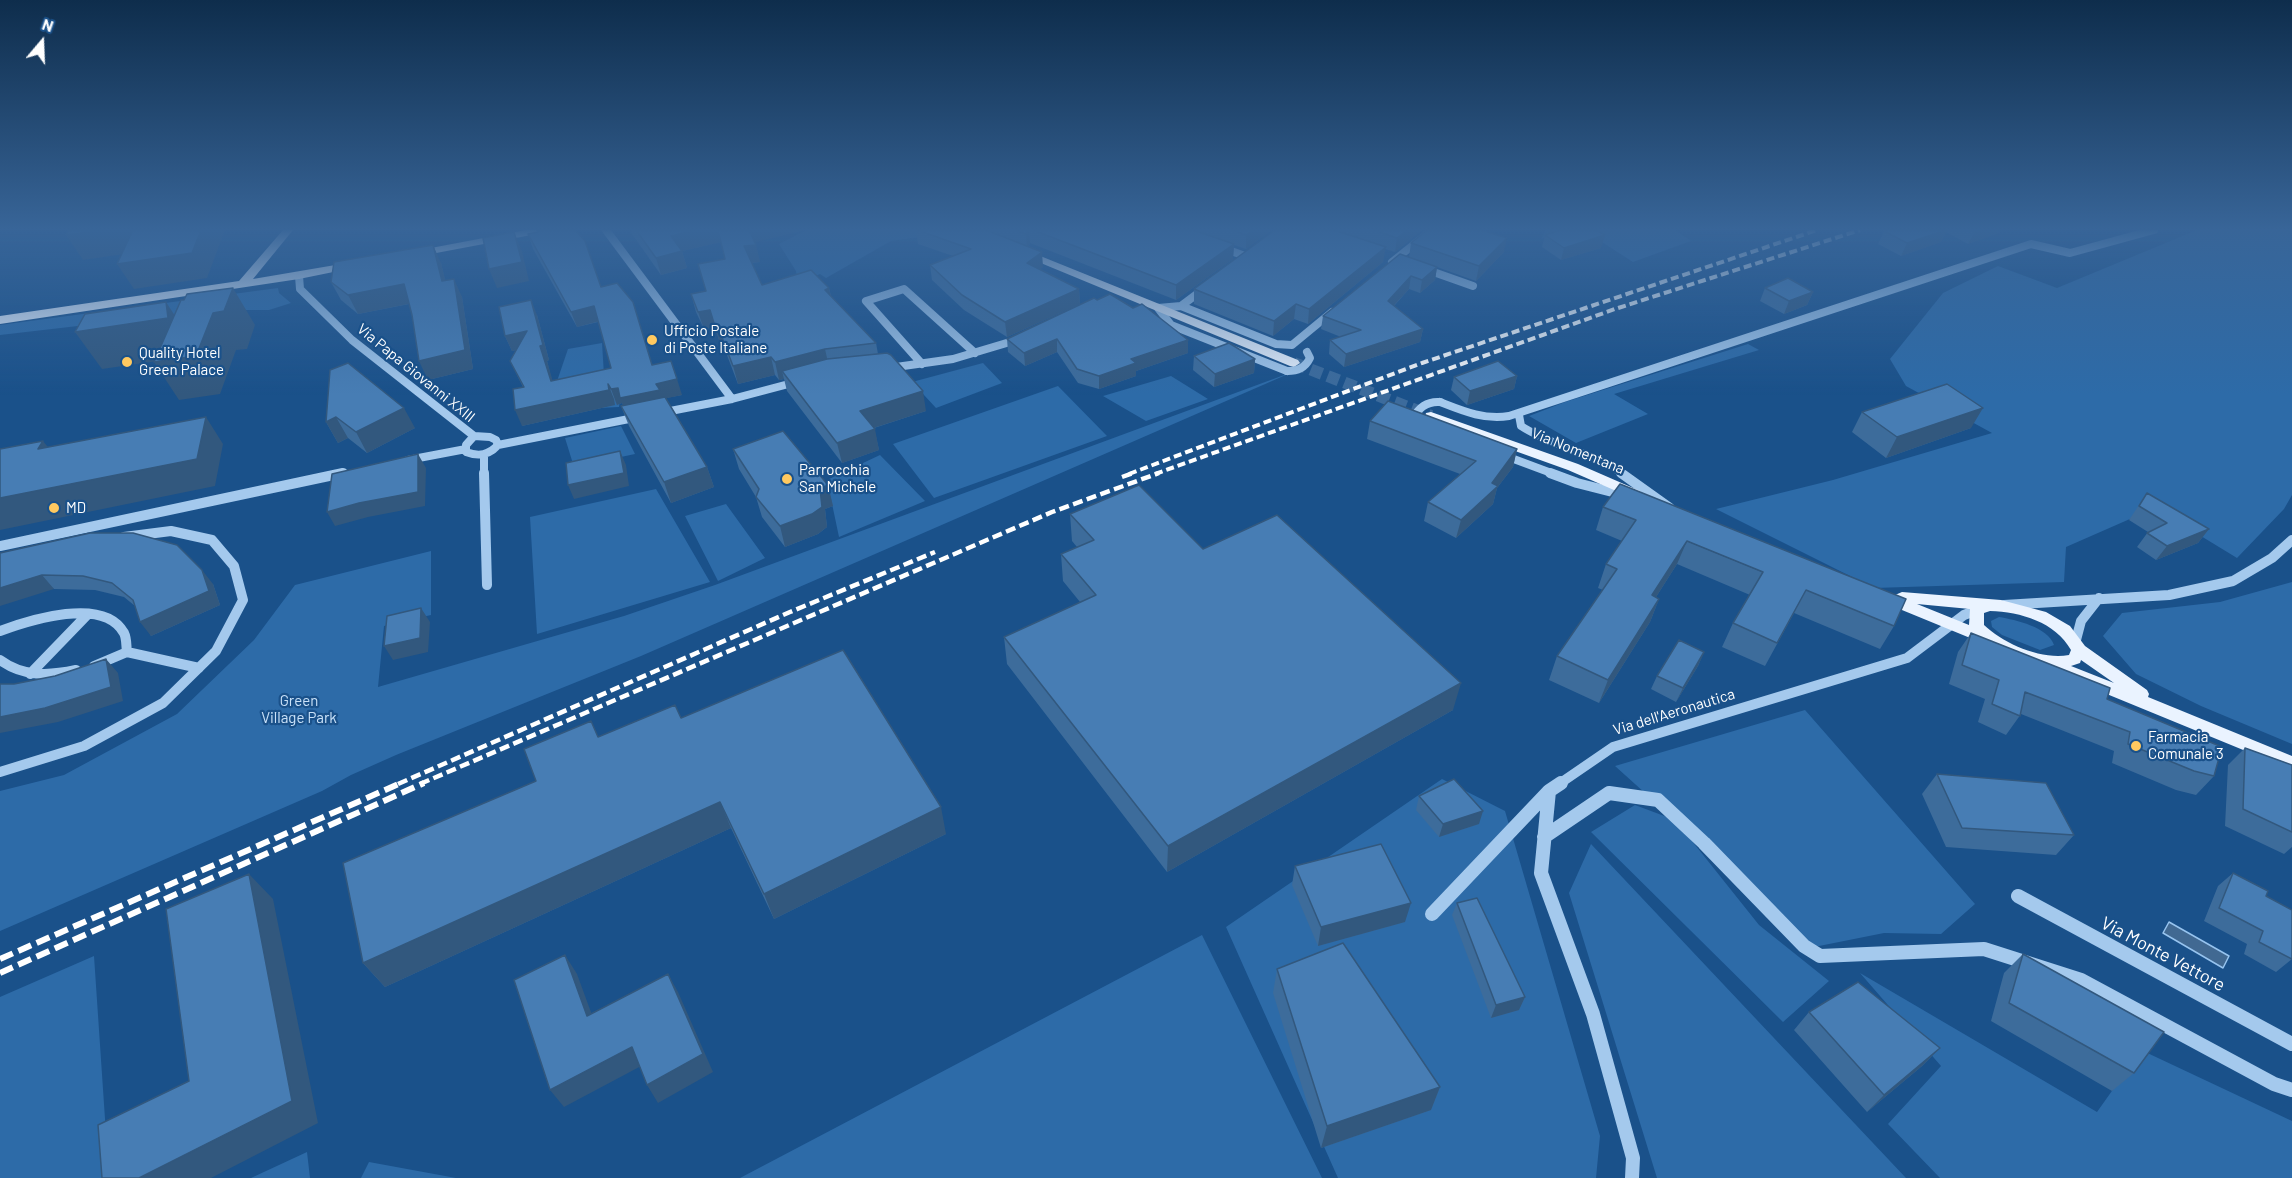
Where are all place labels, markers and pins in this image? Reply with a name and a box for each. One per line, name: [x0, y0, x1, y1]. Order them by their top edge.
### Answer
place label: Ufficio Postale di Poste Italiane: [664, 322, 767, 357]
marker: Ufficio Postale di Poste Italiane: [645, 333, 659, 347]
place label: Quality Hotel Green Palace: [139, 344, 224, 379]
marker: Quality Hotel Green Palace: [120, 355, 134, 369]
place label: Parrocchia San Michele: [799, 461, 876, 496]
marker: Parrocchia San Michele: [780, 472, 794, 486]
place label: MD: [66, 499, 86, 517]
marker: MD: [47, 501, 61, 515]
place label: Farmacia Comunale 3: [2148, 728, 2224, 763]
marker: Farmacia Comunale 3: [2129, 739, 2143, 753]

